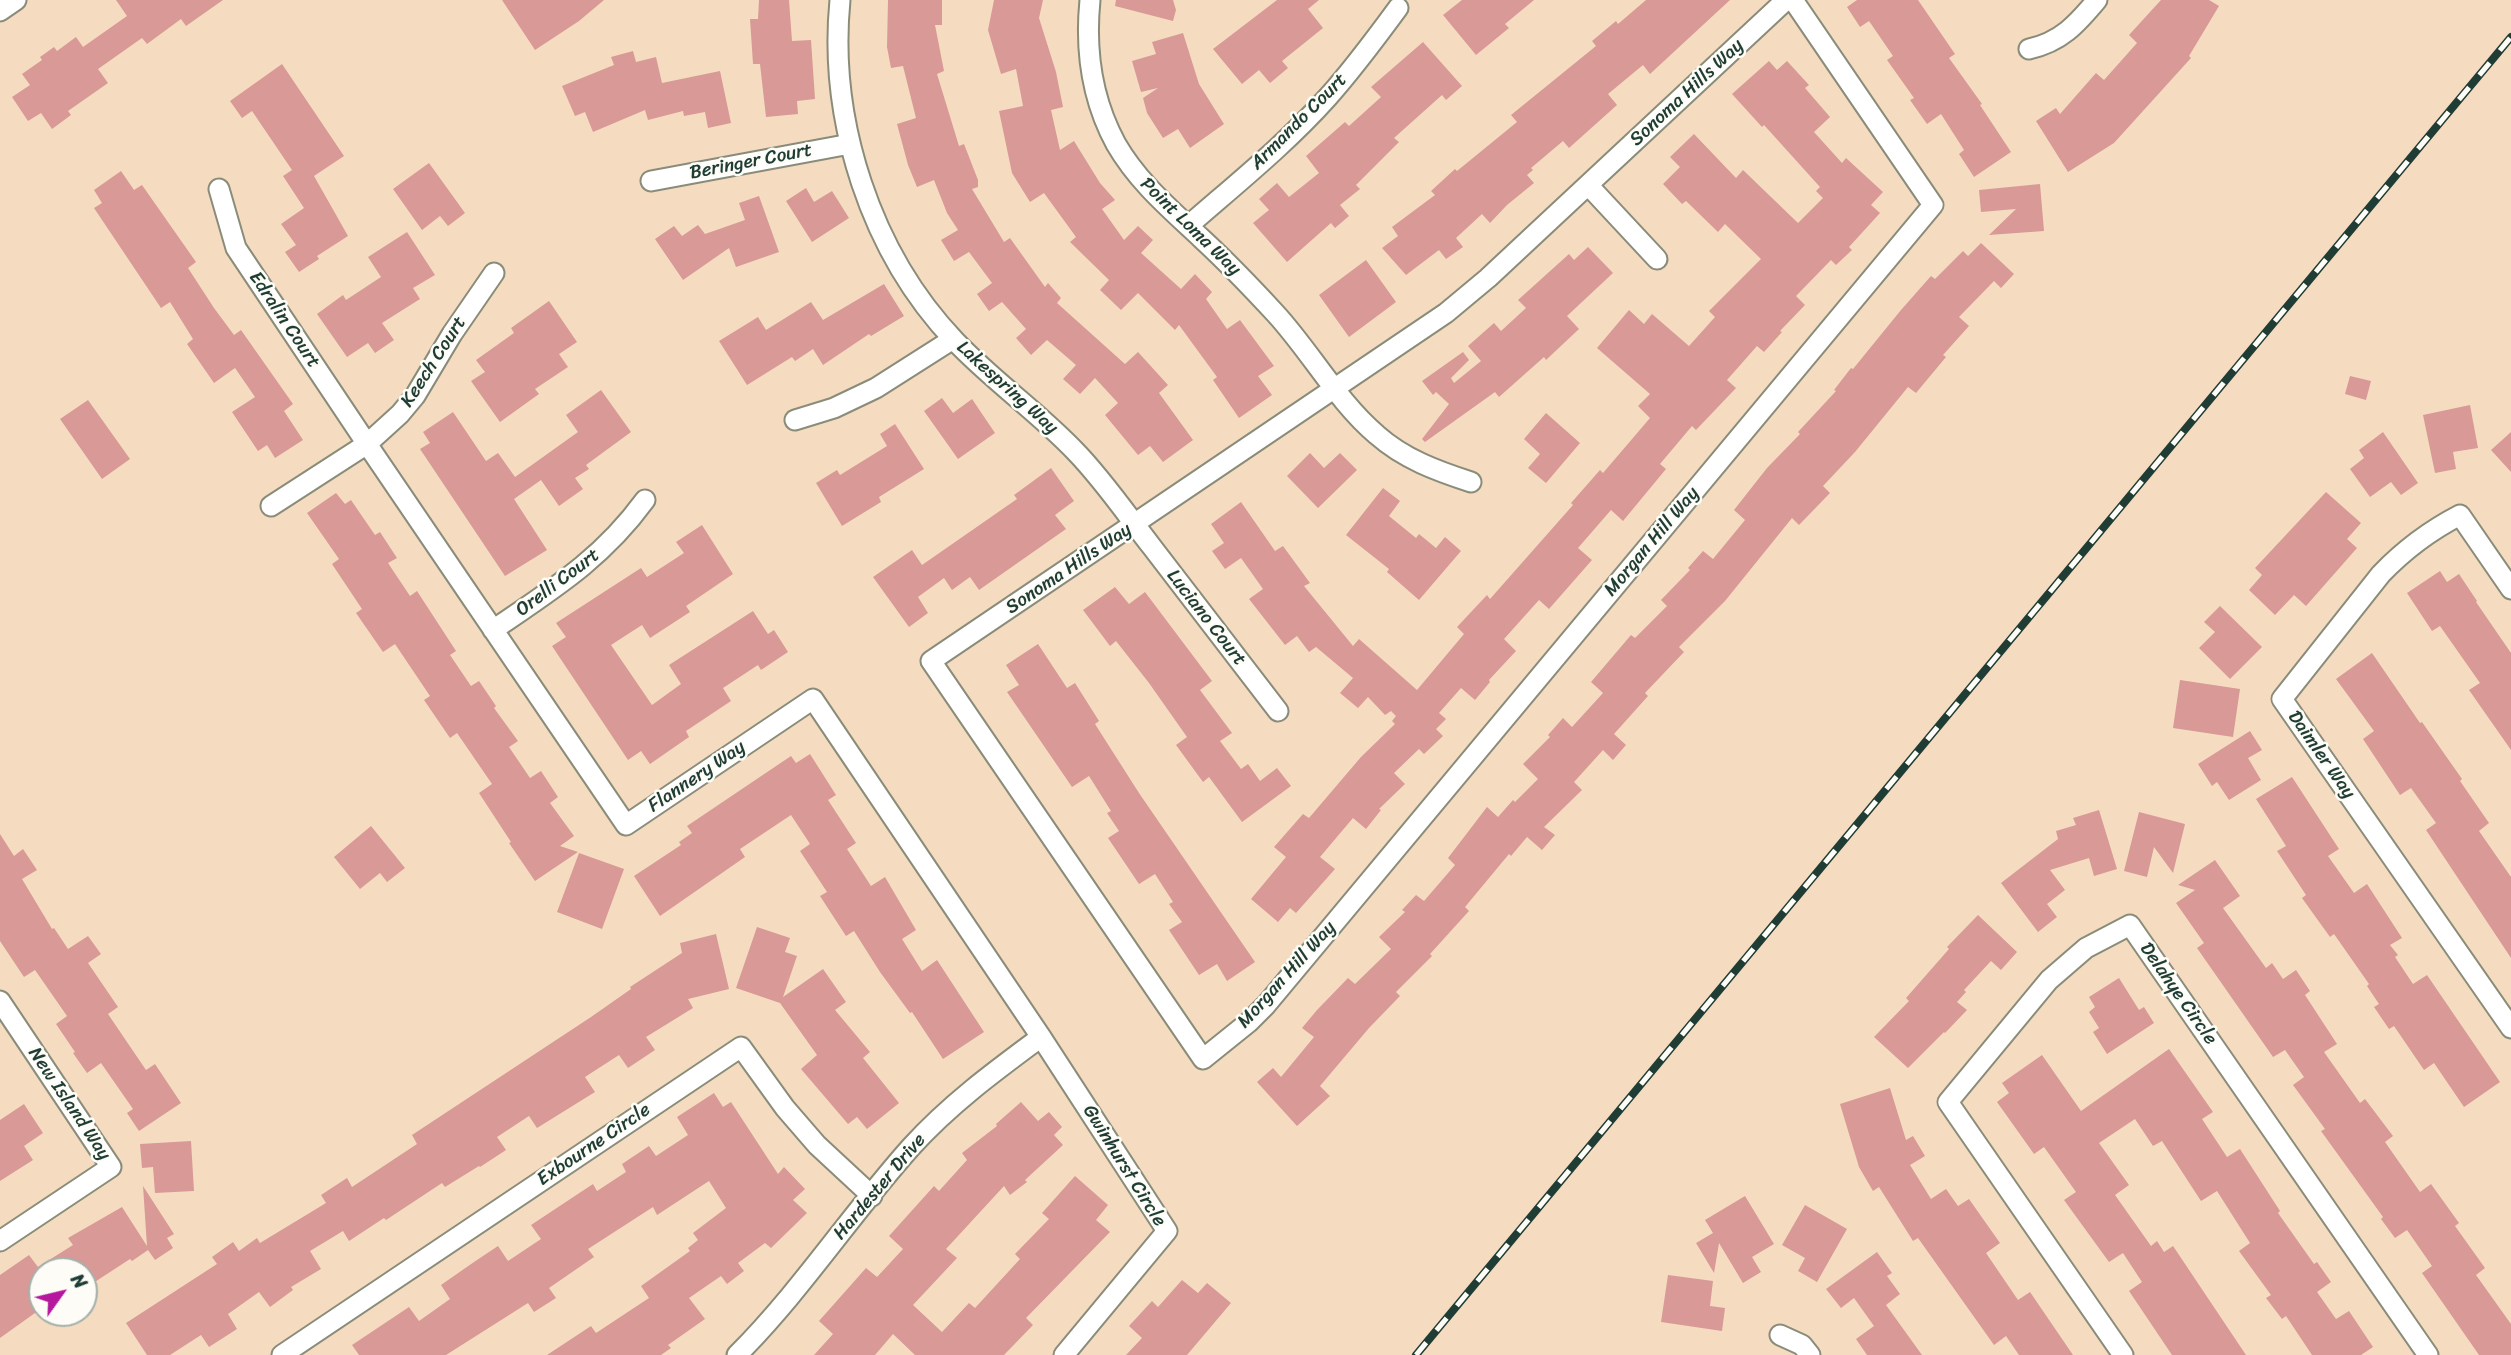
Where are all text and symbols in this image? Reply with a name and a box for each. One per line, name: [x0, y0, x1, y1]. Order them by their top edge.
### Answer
street label: Sonoma Hills Way: [1626, 35, 1748, 151]
street label: Armando Court: [1246, 69, 1352, 175]
street label: Beringer Court: [688, 139, 814, 185]
street label: Point Loma Way: [1135, 173, 1245, 281]
street label: Edralin Court: [243, 267, 325, 373]
street label: Keech Court: [396, 312, 472, 412]
street label: Lakespring Way: [952, 336, 1062, 440]
street label: Morgan Hill Way: [1600, 483, 1704, 601]
street label: Sonoma Hills Way: [1002, 518, 1136, 620]
street label: Orelli Court: [512, 544, 604, 622]
street label: Luciano Court: [1161, 565, 1251, 671]
street label: Daimler Way: [2282, 707, 2360, 803]
street label: Flannery Way: [644, 736, 750, 818]
street label: Morgan Hill Way: [1233, 917, 1341, 1033]
street label: Delahye Circle: [2134, 939, 2222, 1049]
street label: New Island Way: [23, 1043, 115, 1165]
street label: Exbourne Circle: [533, 1099, 655, 1191]
street label: Gwinhurst Circle: [1077, 1101, 1171, 1231]
street label: Hardester Drive: [829, 1129, 931, 1245]
north arrow: [28, 1257, 98, 1327]
text: N: [62, 1266, 97, 1296]

